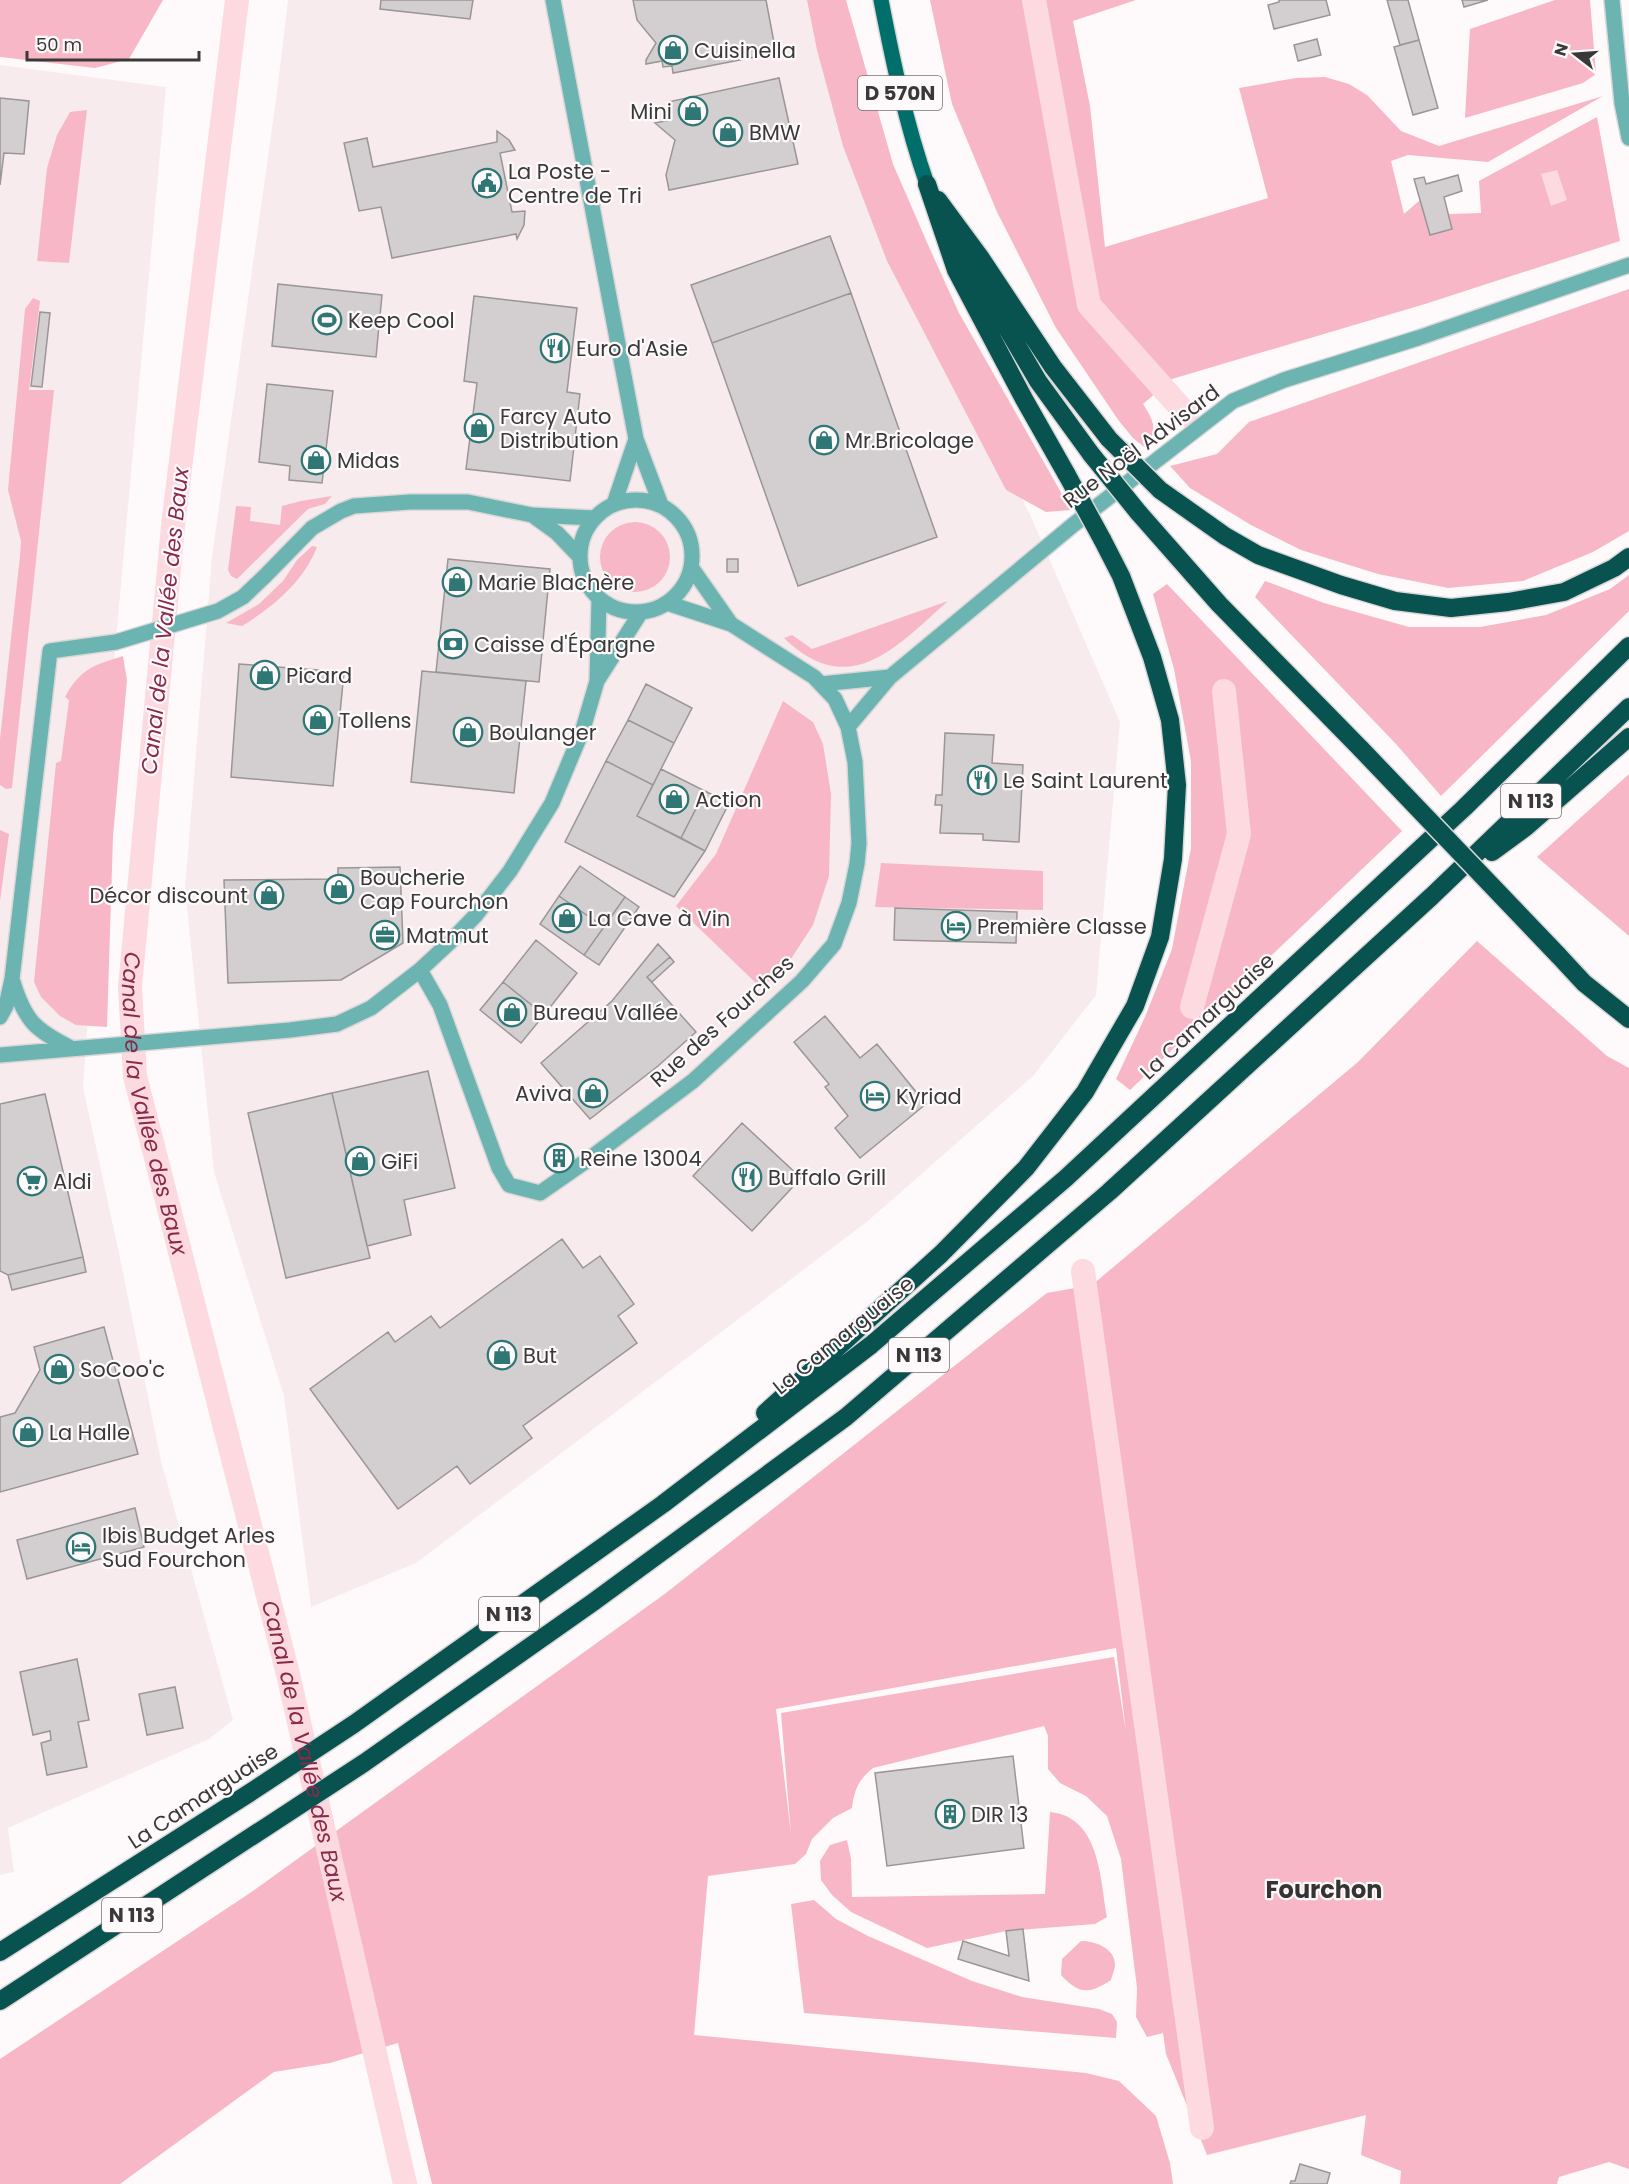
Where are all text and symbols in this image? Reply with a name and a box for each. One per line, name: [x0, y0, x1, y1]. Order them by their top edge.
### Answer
scale bar: [27, 24, 200, 62]
north arrow: [1545, 24, 1605, 84]
text: 50 m: [36, 32, 82, 57]
shop icon: Cuisinella: [657, 34, 689, 66]
place label: Cuisinella: [694, 36, 796, 65]
text: N: [1548, 41, 1574, 59]
road number: D 570N: [858, 76, 942, 110]
shop icon: Mini: [677, 95, 709, 127]
place label: Mini: [630, 97, 672, 126]
shop icon: BMW: [712, 116, 744, 148]
place label: BMW: [749, 118, 801, 147]
place label: La Poste - Centre de Tri: [508, 157, 642, 210]
public building icon: La Poste - Centre de Tri: [471, 167, 503, 199]
sports icon: Keep Cool: [311, 304, 343, 336]
place label: Keep Cool: [348, 306, 455, 335]
restaurant icon: Euro d'Asie: [539, 332, 571, 364]
place label: Euro d'Asie: [576, 334, 688, 363]
street label: Rue Noël Advisard: [1057, 377, 1225, 515]
place label: Farcy Auto Distribution: [500, 402, 619, 455]
shop icon: Farcy Auto Distribution: [463, 412, 495, 444]
shop icon: Mr.Bricolage: [808, 424, 840, 456]
place label: Mr.Bricolage: [845, 426, 974, 455]
shop icon: Midas: [300, 444, 332, 476]
place label: Midas: [337, 446, 400, 475]
water label: Canal de la Vallée des Baux: [133, 464, 197, 776]
shop icon: Marie Blachère: [441, 566, 473, 598]
place label: Marie Blachère: [478, 568, 634, 597]
bank icon: Caisse d'Épargne: [437, 628, 469, 660]
place label: Caisse d'Épargne: [474, 630, 655, 659]
shop icon: Picard: [249, 659, 281, 691]
place label: Picard: [286, 661, 352, 690]
shop icon: Tollens: [302, 704, 334, 736]
place label: Tollens: [339, 706, 412, 735]
shop icon: Boulanger: [452, 716, 484, 748]
place label: Boulanger: [489, 718, 597, 747]
restaurant icon: Le Saint Laurent: [966, 764, 998, 796]
place label: Le Saint Laurent: [1003, 766, 1168, 795]
shop icon: Action: [658, 783, 690, 815]
road number: N 113: [1501, 784, 1561, 818]
place label: Action: [695, 785, 762, 814]
place label: Boucherie Cap Fourchon: [360, 863, 509, 916]
shop icon: Boucherie Cap Fourchon: [323, 873, 355, 905]
shop icon: Décor discount: [253, 879, 285, 911]
place label: Décor discount: [89, 881, 248, 910]
shop icon: La Cave à Vin: [551, 902, 583, 934]
place label: La Cave à Vin: [588, 904, 730, 933]
hotel icon: Première Classe: [940, 910, 972, 942]
place label: Première Classe: [977, 912, 1147, 941]
office icon: Matmut: [369, 919, 401, 951]
place label: Matmut: [406, 921, 489, 950]
street label: La Camarguaise: [1134, 946, 1280, 1086]
street label: Rue des Fourches: [644, 949, 800, 1093]
water label: Canal de la Vallée des Baux: [114, 950, 196, 1260]
shop icon: Bureau Vallée: [496, 996, 528, 1028]
place label: Bureau Vallée: [533, 998, 678, 1027]
shop icon: Aviva: [577, 1077, 609, 1109]
place label: Aviva: [515, 1079, 572, 1108]
hotel icon: Kyriad: [859, 1080, 891, 1112]
place label: Kyriad: [896, 1082, 962, 1111]
building icon: Reine 13004: [543, 1142, 575, 1174]
place label: Reine 13004: [580, 1144, 702, 1173]
shop icon: GiFi: [344, 1145, 376, 1177]
place label: GiFi: [381, 1147, 418, 1176]
restaurant icon: Buffalo Grill: [731, 1161, 763, 1193]
place label: Buffalo Grill: [768, 1163, 886, 1192]
supermarket icon: Aldi: [16, 1165, 48, 1197]
place label: Aldi: [53, 1167, 92, 1196]
street label: La Camarguaise: [766, 1269, 920, 1401]
road number: N 113: [889, 1338, 949, 1372]
shop icon: But: [486, 1339, 518, 1371]
place label: But: [523, 1341, 557, 1370]
shop icon: SoCoo'c: [43, 1353, 75, 1385]
place label: SoCoo'c: [80, 1355, 165, 1384]
shop icon: La Halle: [12, 1416, 44, 1448]
place label: La Halle: [49, 1418, 130, 1447]
place label: Ibis Budget Arles Sud Fourchon: [102, 1521, 275, 1574]
hotel icon: Ibis Budget Arles Sud Fourchon: [65, 1531, 97, 1563]
water label: Canal de la Vallée des Baux: [254, 1597, 356, 1906]
road number: N 113: [479, 1597, 539, 1631]
street label: La Camarguaise: [122, 1736, 284, 1856]
building icon: DIR 13: [934, 1798, 966, 1830]
place label: DIR 13: [971, 1800, 1028, 1829]
district label: Fourchon: [1265, 1873, 1383, 1906]
road number: N 113: [102, 1898, 162, 1932]

